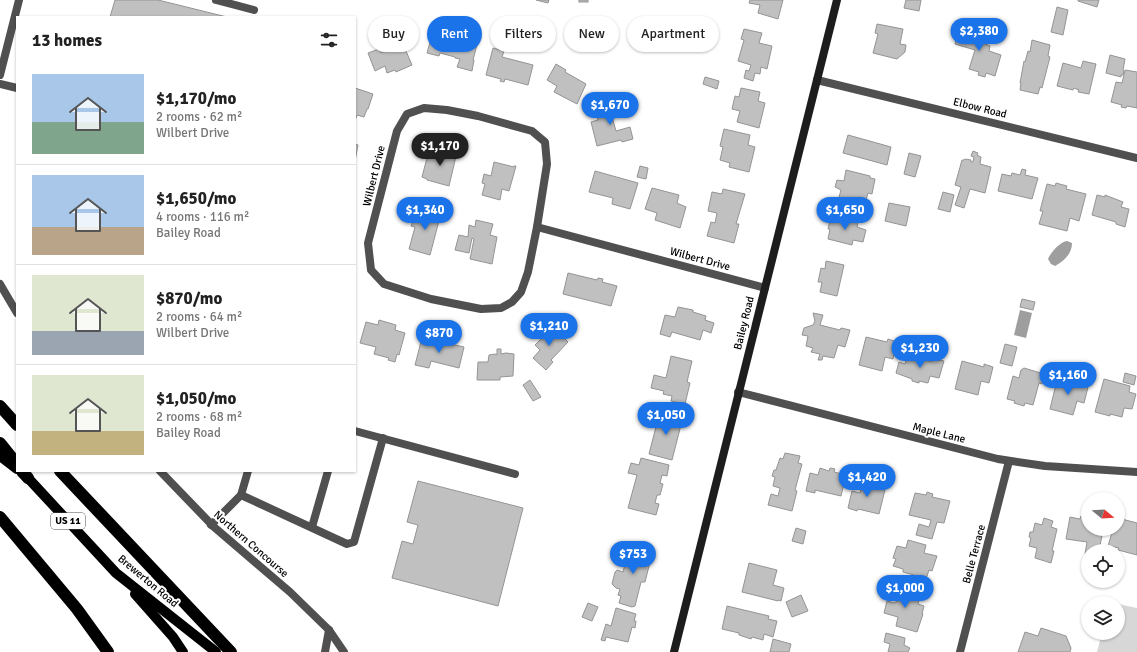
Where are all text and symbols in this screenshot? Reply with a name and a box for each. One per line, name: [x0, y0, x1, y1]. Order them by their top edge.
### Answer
chip: Buy: [368, 16, 419, 52]
chip: Rent: [427, 16, 482, 52]
chip: Filters: [490, 16, 556, 52]
chip: New: [564, 16, 619, 52]
chip: Apartment: [627, 16, 719, 52]
pin: $2,380: [946, 18, 1012, 52]
text: $2,380: [960, 23, 998, 39]
icon: filters: [318, 29, 340, 51]
text: 13 homes: [32, 30, 102, 51]
text: $1,170/mo: [156, 88, 236, 109]
icon: home: [64, 90, 112, 138]
pin: $1,670: [577, 92, 643, 126]
street label: Elbow Road: [952, 95, 1008, 121]
text: $1,670: [591, 97, 629, 113]
text: 2 rooms · 62 m²: [156, 109, 242, 125]
text: Wilbert Drive: [156, 125, 229, 141]
pin: $1,170: [407, 133, 473, 167]
text: $1,170: [421, 138, 459, 154]
street label: Wilbert Drive: [360, 144, 388, 208]
text: $1,650/mo: [156, 188, 236, 209]
icon: home: [64, 191, 112, 239]
pin: $1,340: [392, 197, 458, 231]
pin: $1,650: [812, 197, 878, 231]
text: $1,340: [406, 202, 444, 218]
text: $1,650: [826, 202, 864, 218]
text: 4 rooms · 116 m²: [156, 209, 249, 225]
text: Bailey Road: [156, 225, 221, 241]
street label: Wilbert Drive: [668, 245, 732, 273]
text: $870/mo: [156, 288, 222, 309]
icon: home: [64, 291, 112, 339]
street label: Bailey Road: [731, 295, 757, 351]
text: 2 rooms · 64 m²: [156, 309, 242, 325]
pin: $1,210: [516, 313, 582, 347]
text: $1,210: [530, 318, 568, 334]
pin: $870: [415, 320, 463, 354]
text: Wilbert Drive: [156, 325, 229, 341]
text: $870: [425, 325, 453, 341]
pin: $1,230: [887, 335, 953, 369]
text: $1,230: [901, 340, 939, 356]
pin: $1,160: [1035, 362, 1101, 396]
text: $1,160: [1049, 367, 1087, 383]
text: $1,050/mo: [156, 388, 236, 409]
icon: home: [64, 391, 112, 439]
pin: $1,050: [633, 402, 699, 436]
text: $1,050: [647, 407, 685, 423]
text: 2 rooms · 68 m²: [156, 409, 242, 425]
street label: Maple Lane: [911, 420, 967, 446]
text: Bailey Road: [156, 425, 221, 441]
pin: $1,420: [834, 464, 900, 498]
text: $1,420: [848, 469, 886, 485]
north arrow: [1081, 492, 1125, 536]
map controls: [1081, 492, 1125, 640]
street label: Northern Concourse: [211, 508, 291, 580]
road number: US 11: [51, 513, 85, 529]
street label: Belle Terrace: [960, 523, 988, 585]
pin: $753: [609, 541, 657, 575]
button: locate: [1081, 544, 1125, 588]
text: $753: [619, 546, 647, 562]
street label: Brewerton Road: [115, 552, 181, 610]
pin: $1,000: [872, 575, 938, 609]
text: $1,000: [886, 580, 924, 596]
button: layers: [1081, 596, 1125, 640]

